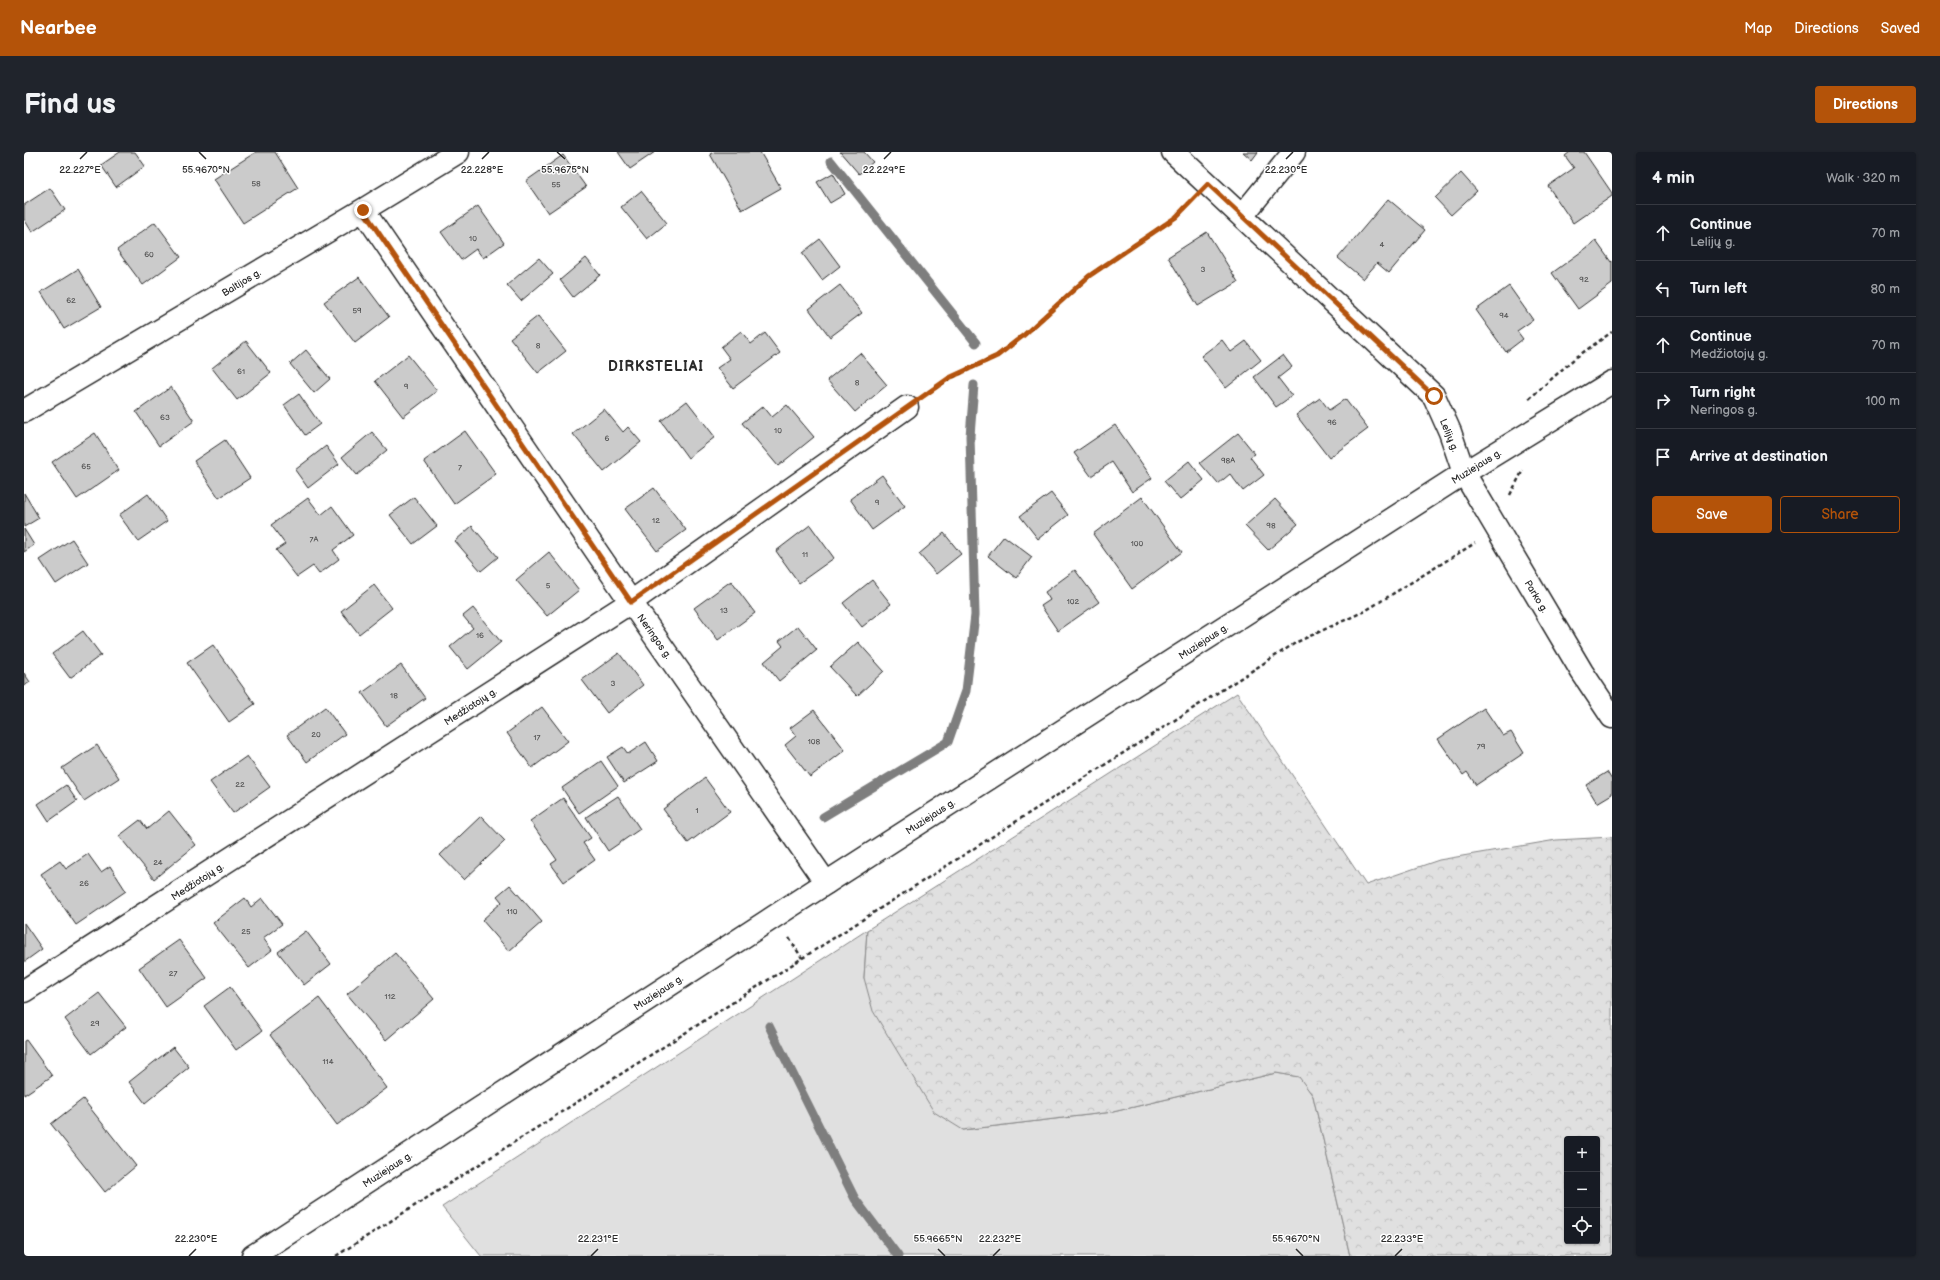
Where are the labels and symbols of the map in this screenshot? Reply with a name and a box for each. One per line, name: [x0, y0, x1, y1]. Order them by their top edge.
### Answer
text: 22.227°E: [59, 164, 101, 176]
text: 55.9670°N: [182, 164, 230, 176]
text: 22.228°E: [461, 164, 504, 176]
text: 55.9675°N: [541, 164, 589, 176]
text: 22.229°E: [863, 164, 906, 176]
text: 22.230°E: [1265, 164, 1308, 176]
house number: 58: [251, 179, 261, 188]
house number: 55: [551, 180, 561, 189]
route end: [354, 201, 372, 219]
house number: 10: [469, 234, 477, 243]
house number: 4: [1380, 240, 1385, 249]
house number: 60: [144, 250, 154, 259]
house number: 3: [1201, 265, 1206, 274]
street label: Baltijos g.: [220, 266, 263, 299]
house number: 92: [1579, 275, 1589, 284]
house number: 62: [66, 296, 76, 305]
house number: 59: [352, 306, 362, 315]
house number: 94: [1499, 311, 1509, 320]
house number: 8: [536, 341, 541, 350]
district label: DIRKSTELIAI: [608, 358, 704, 375]
house number: 61: [237, 367, 245, 376]
house number: 8: [855, 378, 860, 387]
house number: 9: [404, 382, 409, 391]
route start: [1425, 387, 1443, 405]
house number: 63: [160, 413, 170, 422]
street label: Lelijų g.: [1437, 417, 1461, 454]
house number: 96: [1327, 418, 1337, 427]
house number: 10: [774, 426, 782, 435]
house number: 6: [605, 434, 610, 443]
street label: Muziejaus g.: [1450, 447, 1504, 487]
house number: 98A: [1221, 456, 1235, 465]
house number: 65: [81, 462, 91, 471]
house number: 7: [458, 463, 462, 472]
house number: 9: [875, 498, 880, 507]
house number: 12: [652, 516, 660, 525]
house number: 98: [1266, 521, 1276, 530]
house number: 7A: [310, 535, 319, 544]
house number: 100: [1131, 539, 1144, 548]
house number: 11: [802, 550, 808, 559]
street label: Parko g.: [1522, 578, 1551, 615]
house number: 5: [546, 581, 551, 590]
house number: 102: [1067, 597, 1080, 606]
house number: 13: [720, 606, 728, 615]
street label: Neringos g.: [634, 612, 674, 661]
street label: Muziejaus g.: [1177, 621, 1230, 662]
house number: 16: [476, 631, 484, 640]
house number: 3: [611, 679, 616, 688]
street label: Medžiotojų g.: [442, 685, 499, 728]
house number: 18: [390, 691, 398, 700]
house number: 20: [311, 730, 321, 739]
house number: 17: [533, 733, 541, 742]
house number: 108: [808, 737, 821, 746]
house number: 79: [1477, 742, 1486, 751]
house number: 22: [235, 780, 245, 789]
street label: Muziejaus g.: [904, 796, 957, 837]
house number: 1: [695, 806, 699, 815]
house number: 24: [153, 858, 163, 867]
street label: Medžiotojų g.: [169, 860, 226, 903]
house number: 26: [79, 879, 89, 888]
house number: 110: [507, 907, 518, 916]
house number: 25: [241, 927, 251, 936]
house number: 27: [169, 969, 177, 978]
street label: Muziejaus g.: [632, 972, 685, 1013]
house number: 112: [385, 992, 396, 1001]
house number: 29: [90, 1019, 100, 1028]
house number: 114: [322, 1057, 334, 1066]
street label: Muziejaus g.: [361, 1149, 414, 1190]
text: 22.230°E: [175, 1233, 218, 1245]
text: 22.231°E: [578, 1233, 619, 1245]
text: 55.9665°N: [913, 1233, 963, 1245]
text: 22.232°E: [979, 1233, 1022, 1245]
text: 55.9670°N: [1272, 1233, 1320, 1245]
text: 22.233°E: [1381, 1233, 1424, 1245]

